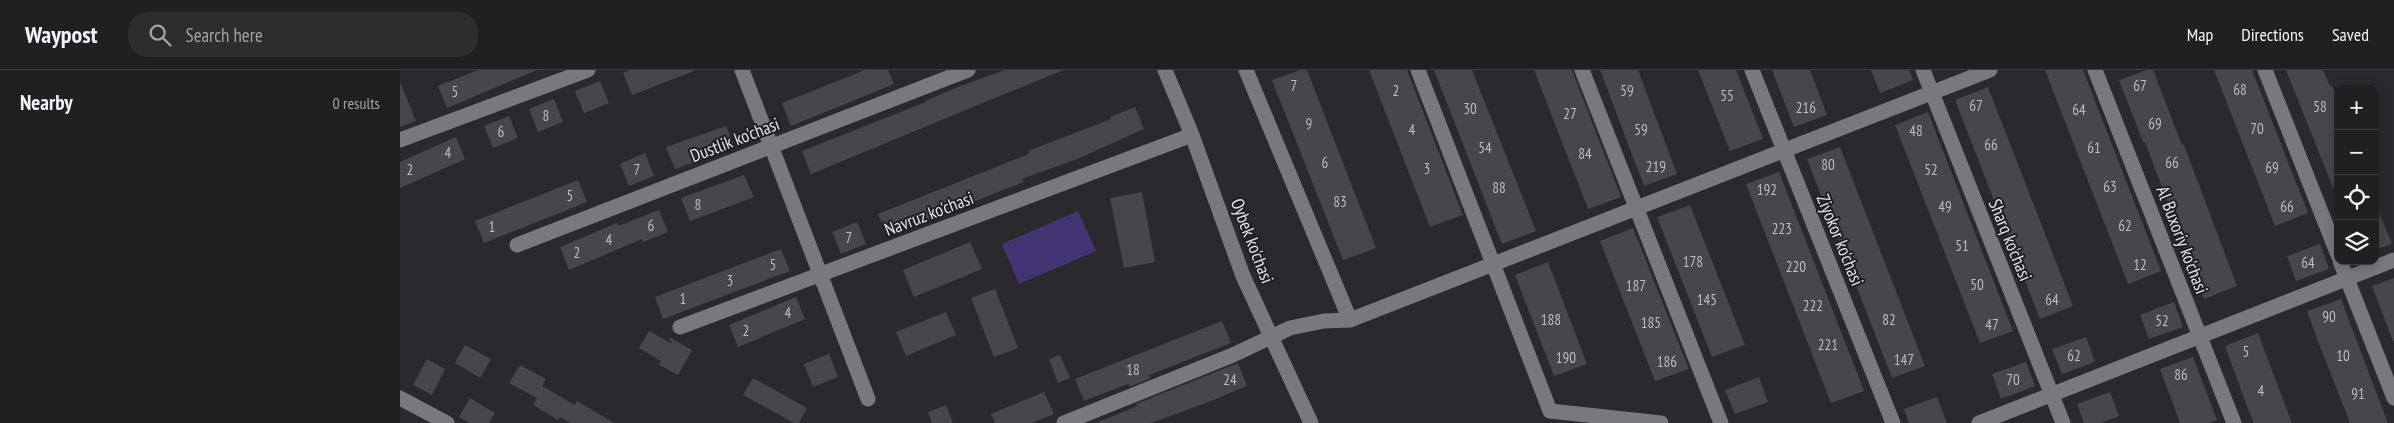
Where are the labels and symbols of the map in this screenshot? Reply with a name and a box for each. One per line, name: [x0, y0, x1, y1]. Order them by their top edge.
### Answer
house number: 7: [1291, 76, 1297, 95]
house number: 67: [2133, 76, 2147, 95]
house number: 68: [2233, 80, 2247, 99]
house number: 2: [1393, 81, 1399, 100]
house number: 59: [1620, 81, 1634, 100]
house number: 5: [452, 82, 458, 101]
house number: 55: [1720, 86, 1734, 105]
house number: 67: [1969, 96, 1983, 115]
house number: 58: [2313, 97, 2327, 116]
house number: 216: [1796, 98, 1816, 117]
house number: 30: [1463, 99, 1477, 118]
house number: 64: [2072, 100, 2086, 119]
house number: 27: [1563, 104, 1577, 123]
house number: 8: [543, 106, 549, 125]
street label: Dustlik ko'chasi: [687, 112, 783, 167]
house number: 9: [1306, 114, 1312, 133]
house number: 69: [2148, 114, 2162, 133]
house number: 70: [2250, 119, 2264, 138]
house number: 4: [1409, 120, 1416, 139]
house number: 59: [1634, 120, 1648, 139]
house number: 48: [1909, 121, 1923, 140]
house number: 6: [498, 122, 505, 141]
house number: 66: [1984, 135, 1998, 154]
house number: 54: [1478, 138, 1492, 157]
house number: 61: [2087, 138, 2101, 157]
house number: 4: [445, 143, 452, 162]
house number: 84: [1578, 144, 1592, 163]
house number: 6: [1322, 153, 1329, 172]
house number: 66: [2165, 153, 2179, 172]
house number: 80: [1821, 155, 1835, 174]
house number: 219: [1646, 157, 1666, 176]
house number: 69: [2265, 158, 2279, 177]
house number: 3: [1424, 159, 1430, 178]
house number: 2: [407, 160, 413, 179]
house number: 7: [634, 160, 640, 179]
house number: 52: [1924, 160, 1938, 179]
house number: 63: [2103, 177, 2117, 196]
house number: 88: [1492, 178, 1506, 197]
house number: 192: [1757, 180, 1777, 199]
street label: Al Buxoriy ko'chasi: [2151, 183, 2214, 297]
house number: 5: [567, 186, 573, 205]
street label: Navruz ko'chasi: [881, 186, 977, 241]
street label: Ziyokor ko'chasi: [1812, 191, 1869, 289]
house number: 83: [1333, 192, 1347, 211]
house number: 8: [695, 195, 701, 214]
street label: Oybek ko'chasi: [1226, 195, 1279, 287]
street label: Sharq ko'chasi: [1984, 195, 2037, 284]
house number: 49: [1938, 197, 1952, 216]
house number: 66: [2280, 197, 2294, 216]
house number: 6: [648, 216, 655, 235]
house number: 62: [2118, 216, 2132, 235]
house number: 1: [489, 217, 495, 236]
house number: 223: [1772, 219, 1792, 238]
house number: 7: [846, 228, 852, 247]
house number: 4: [606, 230, 613, 249]
house number: 51: [1955, 236, 1969, 255]
house number: 2: [574, 243, 580, 262]
house number: 178: [1683, 252, 1703, 271]
house number: 64: [2301, 253, 2315, 272]
house number: 5: [770, 255, 776, 274]
house number: 12: [2133, 255, 2147, 274]
house number: 220: [1786, 257, 1806, 276]
house number: 3: [727, 271, 733, 290]
house number: 50: [1970, 275, 1984, 294]
house number: 187: [1626, 276, 1646, 295]
house number: 1: [680, 289, 686, 308]
house number: 145: [1697, 290, 1717, 309]
house number: 64: [2045, 290, 2059, 309]
house number: 222: [1803, 296, 1823, 315]
house number: 4: [785, 303, 792, 322]
house number: 90: [2322, 307, 2336, 326]
house number: 188: [1541, 310, 1561, 329]
house number: 82: [1882, 310, 1896, 329]
house number: 52: [2155, 311, 2169, 330]
house number: 185: [1641, 313, 1661, 332]
house number: 47: [1985, 315, 1999, 334]
house number: 2: [743, 321, 749, 340]
house number: 221: [1818, 335, 1838, 354]
house number: 5: [2243, 342, 2249, 361]
house number: 62: [2067, 346, 2081, 365]
house number: 10: [2336, 346, 2350, 365]
house number: 190: [1556, 348, 1576, 367]
house number: 147: [1894, 350, 1914, 369]
house number: 186: [1657, 352, 1677, 371]
house number: 18: [1126, 360, 1140, 379]
house number: 86: [2174, 365, 2188, 384]
house number: 24: [1223, 370, 1237, 389]
house number: 70: [2006, 370, 2020, 389]
house number: 4: [2258, 381, 2265, 400]
house number: 91: [2351, 384, 2365, 403]

